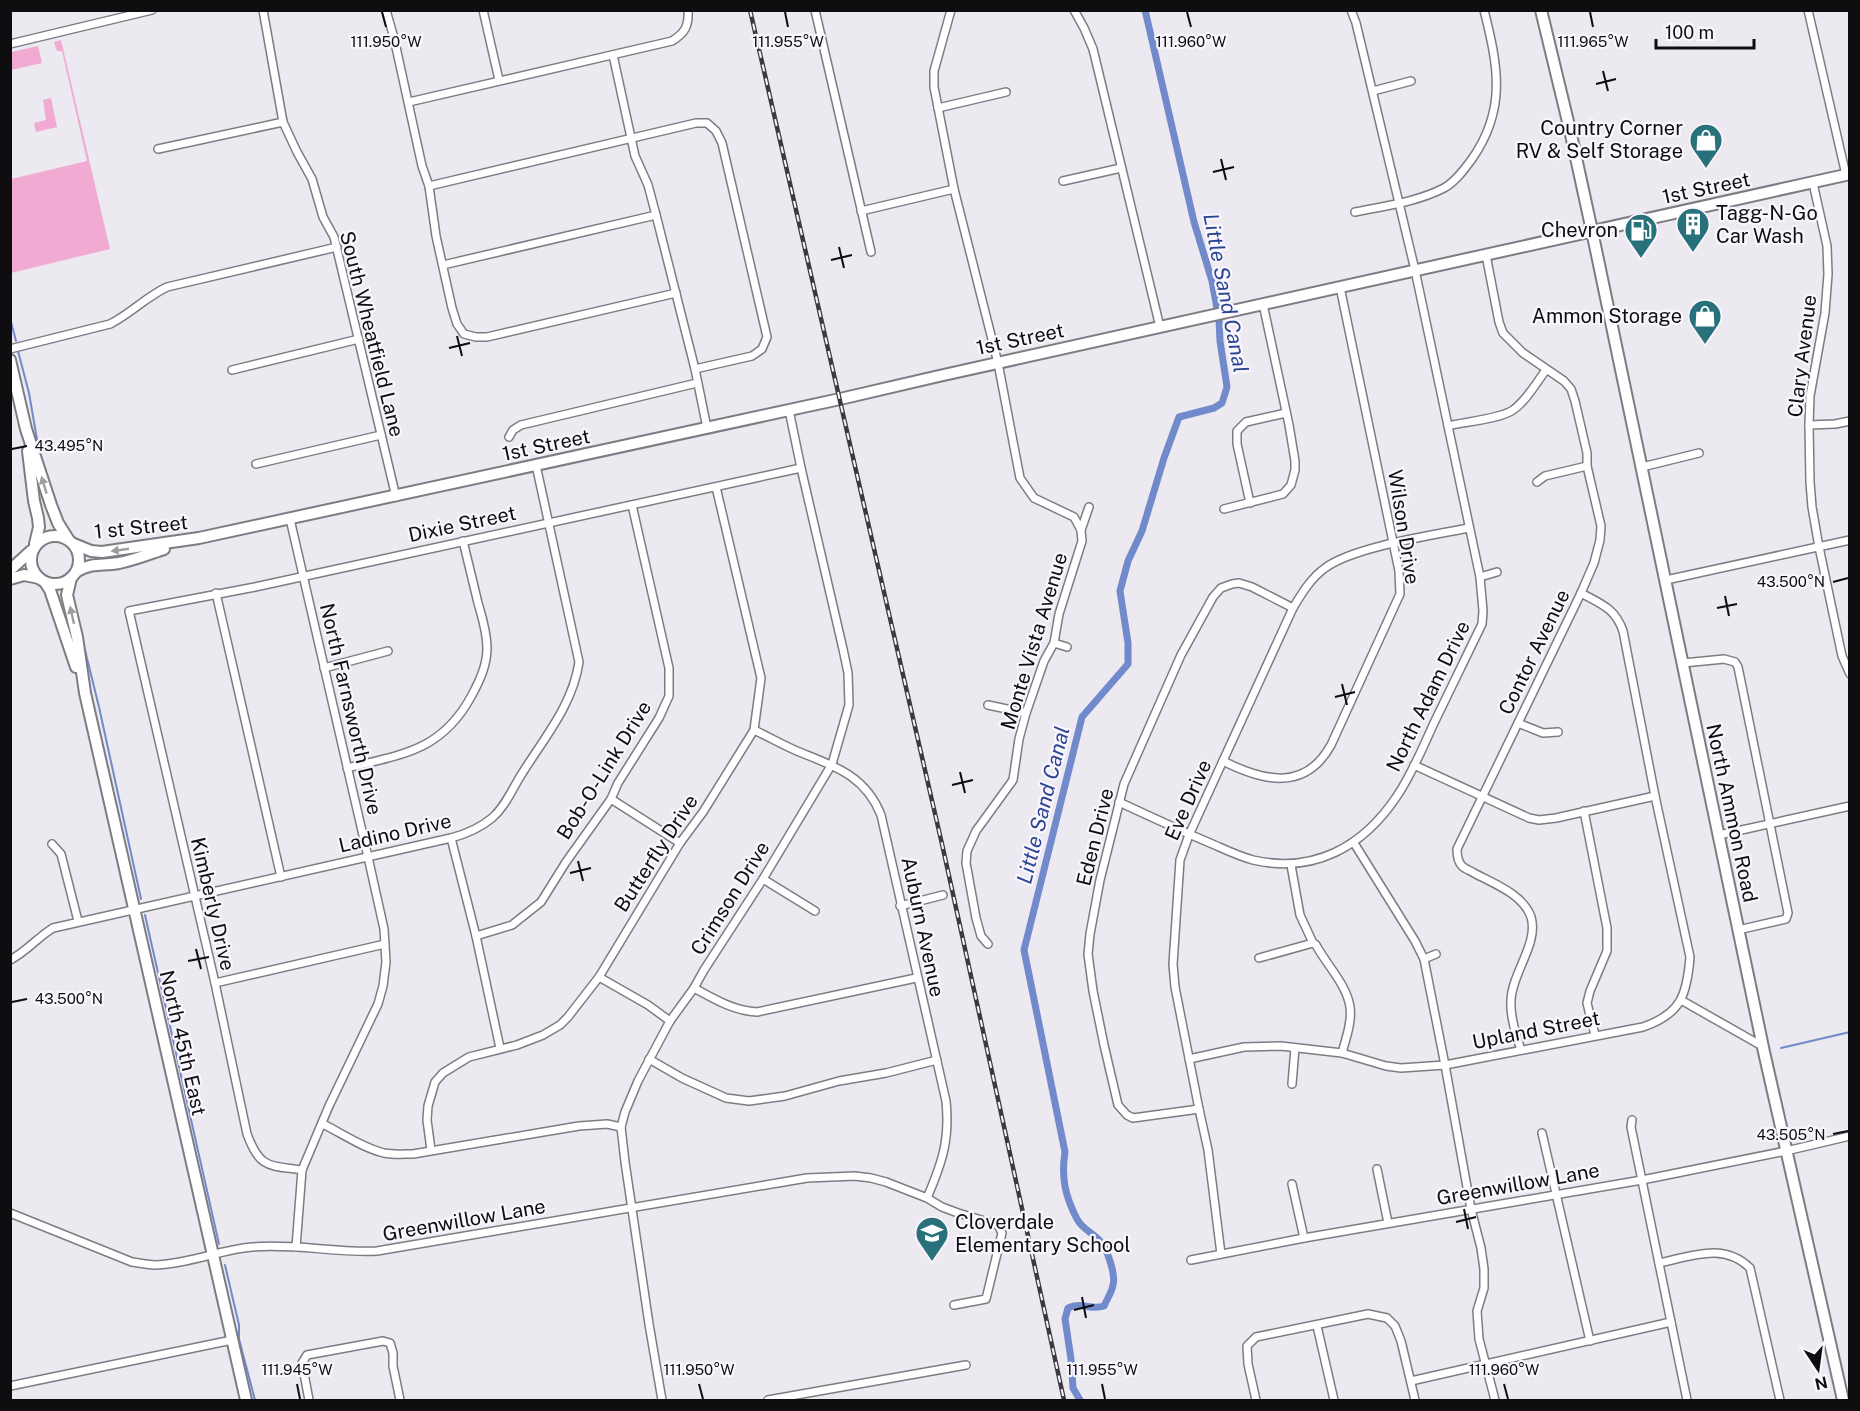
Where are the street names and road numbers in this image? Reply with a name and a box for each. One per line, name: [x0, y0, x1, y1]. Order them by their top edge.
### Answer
street label: 1st Street: [1660, 167, 1752, 209]
street label: South Wheatfield Lane: [335, 229, 409, 439]
street label: Clary Avenue: [1783, 293, 1821, 419]
street label: 1st Street: [974, 318, 1066, 360]
street label: 1st Street: [500, 424, 592, 466]
street label: Wilson Drive: [1383, 468, 1425, 586]
street label: Dixie Street: [406, 501, 518, 547]
street label: 1 st Street: [93, 510, 189, 544]
street label: Monte Vista Avenue: [996, 550, 1072, 732]
street label: Contor Avenue: [1493, 585, 1575, 719]
street label: North Farnsworth Drive: [315, 601, 387, 817]
street label: North Adam Drive: [1381, 617, 1475, 775]
street label: Bob-O-Link Drive: [552, 696, 656, 844]
street label: North Ammon Road: [1701, 722, 1763, 904]
street label: Eve Drive: [1160, 756, 1216, 844]
street label: Eden Drive: [1071, 786, 1119, 888]
street label: Butterfly Drive: [609, 790, 703, 916]
street label: Ladino Drive: [336, 808, 454, 858]
street label: Kimberly Drive: [186, 835, 240, 973]
street label: Crimson Drive: [685, 837, 775, 959]
street label: Auburn Avenue: [896, 855, 950, 999]
street label: North 45th East: [155, 968, 211, 1118]
street label: Upland Street: [1470, 1006, 1602, 1054]
street label: Greenwillow Lane: [1435, 1158, 1601, 1210]
street label: Greenwillow Lane: [381, 1194, 547, 1246]

